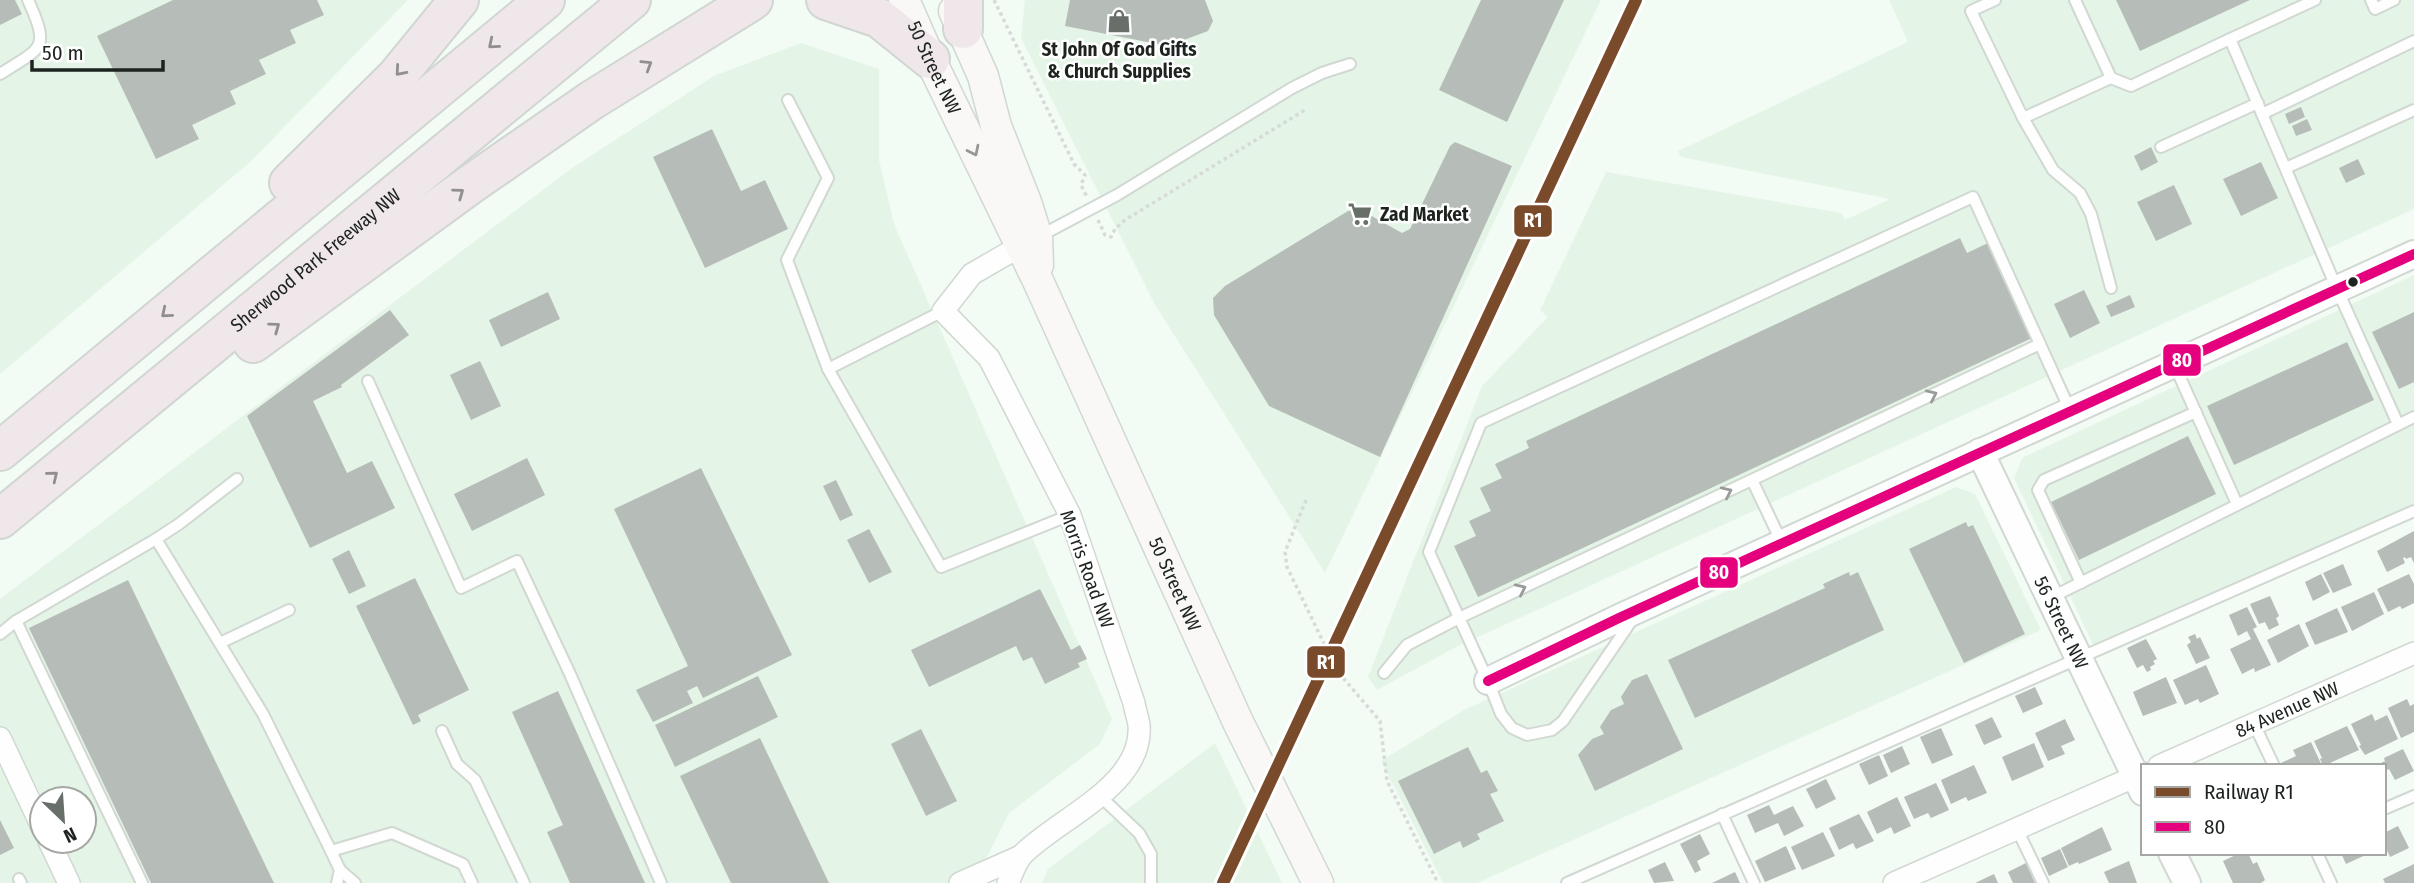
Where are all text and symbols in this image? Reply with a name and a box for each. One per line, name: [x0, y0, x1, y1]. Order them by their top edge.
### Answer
shop icon: St John Of God Gifts & Church Supplies: [1105, 7, 1133, 35]
street label: 50 Street NW: [903, 17, 966, 118]
scale bar: [32, 28, 163, 72]
one-way arrow: [488, 35, 500, 48]
place label: St John Of God Gifts & Church Supplies: [1041, 38, 1197, 83]
text: 50 m: [42, 40, 84, 66]
one-way arrow: [639, 61, 652, 74]
one-way arrow: [396, 63, 408, 76]
one-way arrow: [966, 144, 980, 156]
street label: Sherwood Park Freeway NW: [225, 183, 405, 336]
one-way arrow: [451, 188, 464, 201]
supermarket icon: Zad Market: [1346, 200, 1374, 228]
place label: Zad Market: [1380, 203, 1469, 226]
line badge: R1: [1513, 204, 1553, 238]
text: R1: [1524, 209, 1542, 232]
unlabelled marker: [2346, 275, 2360, 289]
one-way arrow: [162, 305, 175, 317]
one-way arrow: [267, 323, 280, 335]
line badge: 80: [2162, 343, 2202, 377]
text: 80: [2172, 349, 2192, 372]
one-way arrow: [1925, 389, 1937, 403]
one-way arrow: [44, 472, 57, 484]
one-way arrow: [1719, 486, 1732, 500]
street label: Morris Road NW: [1055, 507, 1119, 631]
street label: 50 Street NW: [1144, 534, 1207, 634]
line badge: 80: [1699, 556, 1739, 589]
text: 80: [1709, 561, 1729, 584]
street label: 56 Street NW: [2030, 573, 2094, 672]
one-way arrow: [1514, 583, 1526, 597]
line badge: R1: [1306, 645, 1346, 679]
text: R1: [1317, 651, 1335, 674]
street label: 84 Avenue NW: [2232, 676, 2342, 742]
legend: [2141, 764, 2386, 855]
text: Railway R1: [2204, 779, 2294, 805]
north arrow: [28, 785, 98, 855]
text: 80: [2204, 814, 2225, 840]
text: N: [60, 822, 80, 848]

